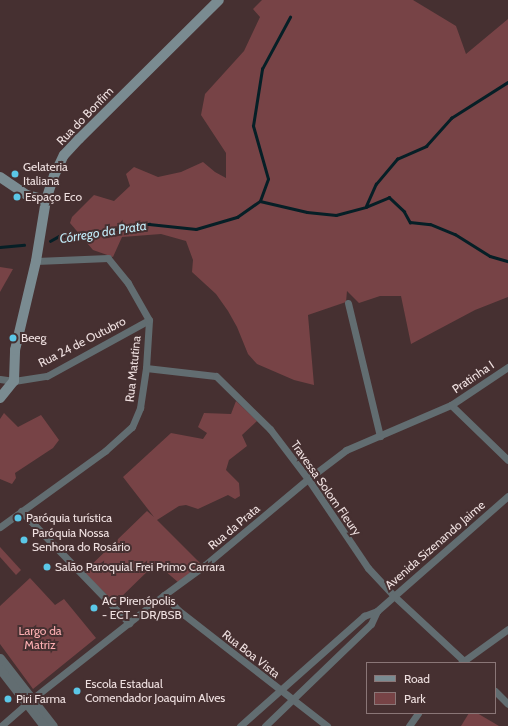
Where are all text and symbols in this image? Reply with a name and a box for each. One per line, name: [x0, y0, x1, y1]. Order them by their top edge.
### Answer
street label: Rua do Bonfim: [54, 84, 116, 148]
place label: Gelateria Italiana: [23, 160, 68, 188]
marker: Gelateria Italiana: [10, 169, 20, 179]
place label: Espaço Eco: [25, 190, 82, 204]
marker: Espaço Eco: [12, 192, 22, 202]
water label: Córrego da Prata: [58, 217, 148, 247]
street label: Rua 24 de Outubro: [36, 314, 128, 370]
place label: Beeg: [21, 331, 46, 345]
marker: Beeg: [8, 333, 18, 343]
street label: Rua Matutina: [122, 335, 144, 403]
street label: Pratinha I: [449, 358, 497, 396]
street label: Travessa Solom Fleury: [288, 438, 364, 538]
street label: Avenida Sizenando Jaime: [382, 498, 488, 592]
street label: Rua da Prata: [205, 501, 263, 553]
place label: Paróquia turística: [26, 511, 112, 525]
marker: Paróquia turística: [13, 513, 23, 523]
place label: Paróquia Nossa Senhora do Rosário: [32, 526, 130, 554]
marker: Paróquia Nossa Senhora do Rosário: [19, 535, 29, 545]
place label: Salão Paroquial Frei Primo Carrara: [55, 560, 225, 574]
marker: Salão Paroquial Frei Primo Carrara: [42, 562, 52, 572]
place label: AC Pirenópolis - ECT - DR/BSB: [102, 594, 182, 622]
marker: AC Pirenópolis - ECT - DR/BSB: [89, 603, 99, 613]
park label: Largo da Matriz: [18, 624, 62, 652]
street label: Rua Boa Vista: [219, 627, 283, 681]
legend: [366, 662, 496, 714]
text: Road: [404, 671, 430, 686]
place label: Escola Estadual Comendador Joaquim Alves: [85, 677, 225, 705]
marker: Escola Estadual Comendador Joaquim Alves: [72, 686, 82, 696]
text: Park: [404, 691, 426, 706]
place label: Piri Farma: [16, 692, 66, 706]
marker: Piri Farma: [3, 694, 13, 704]

